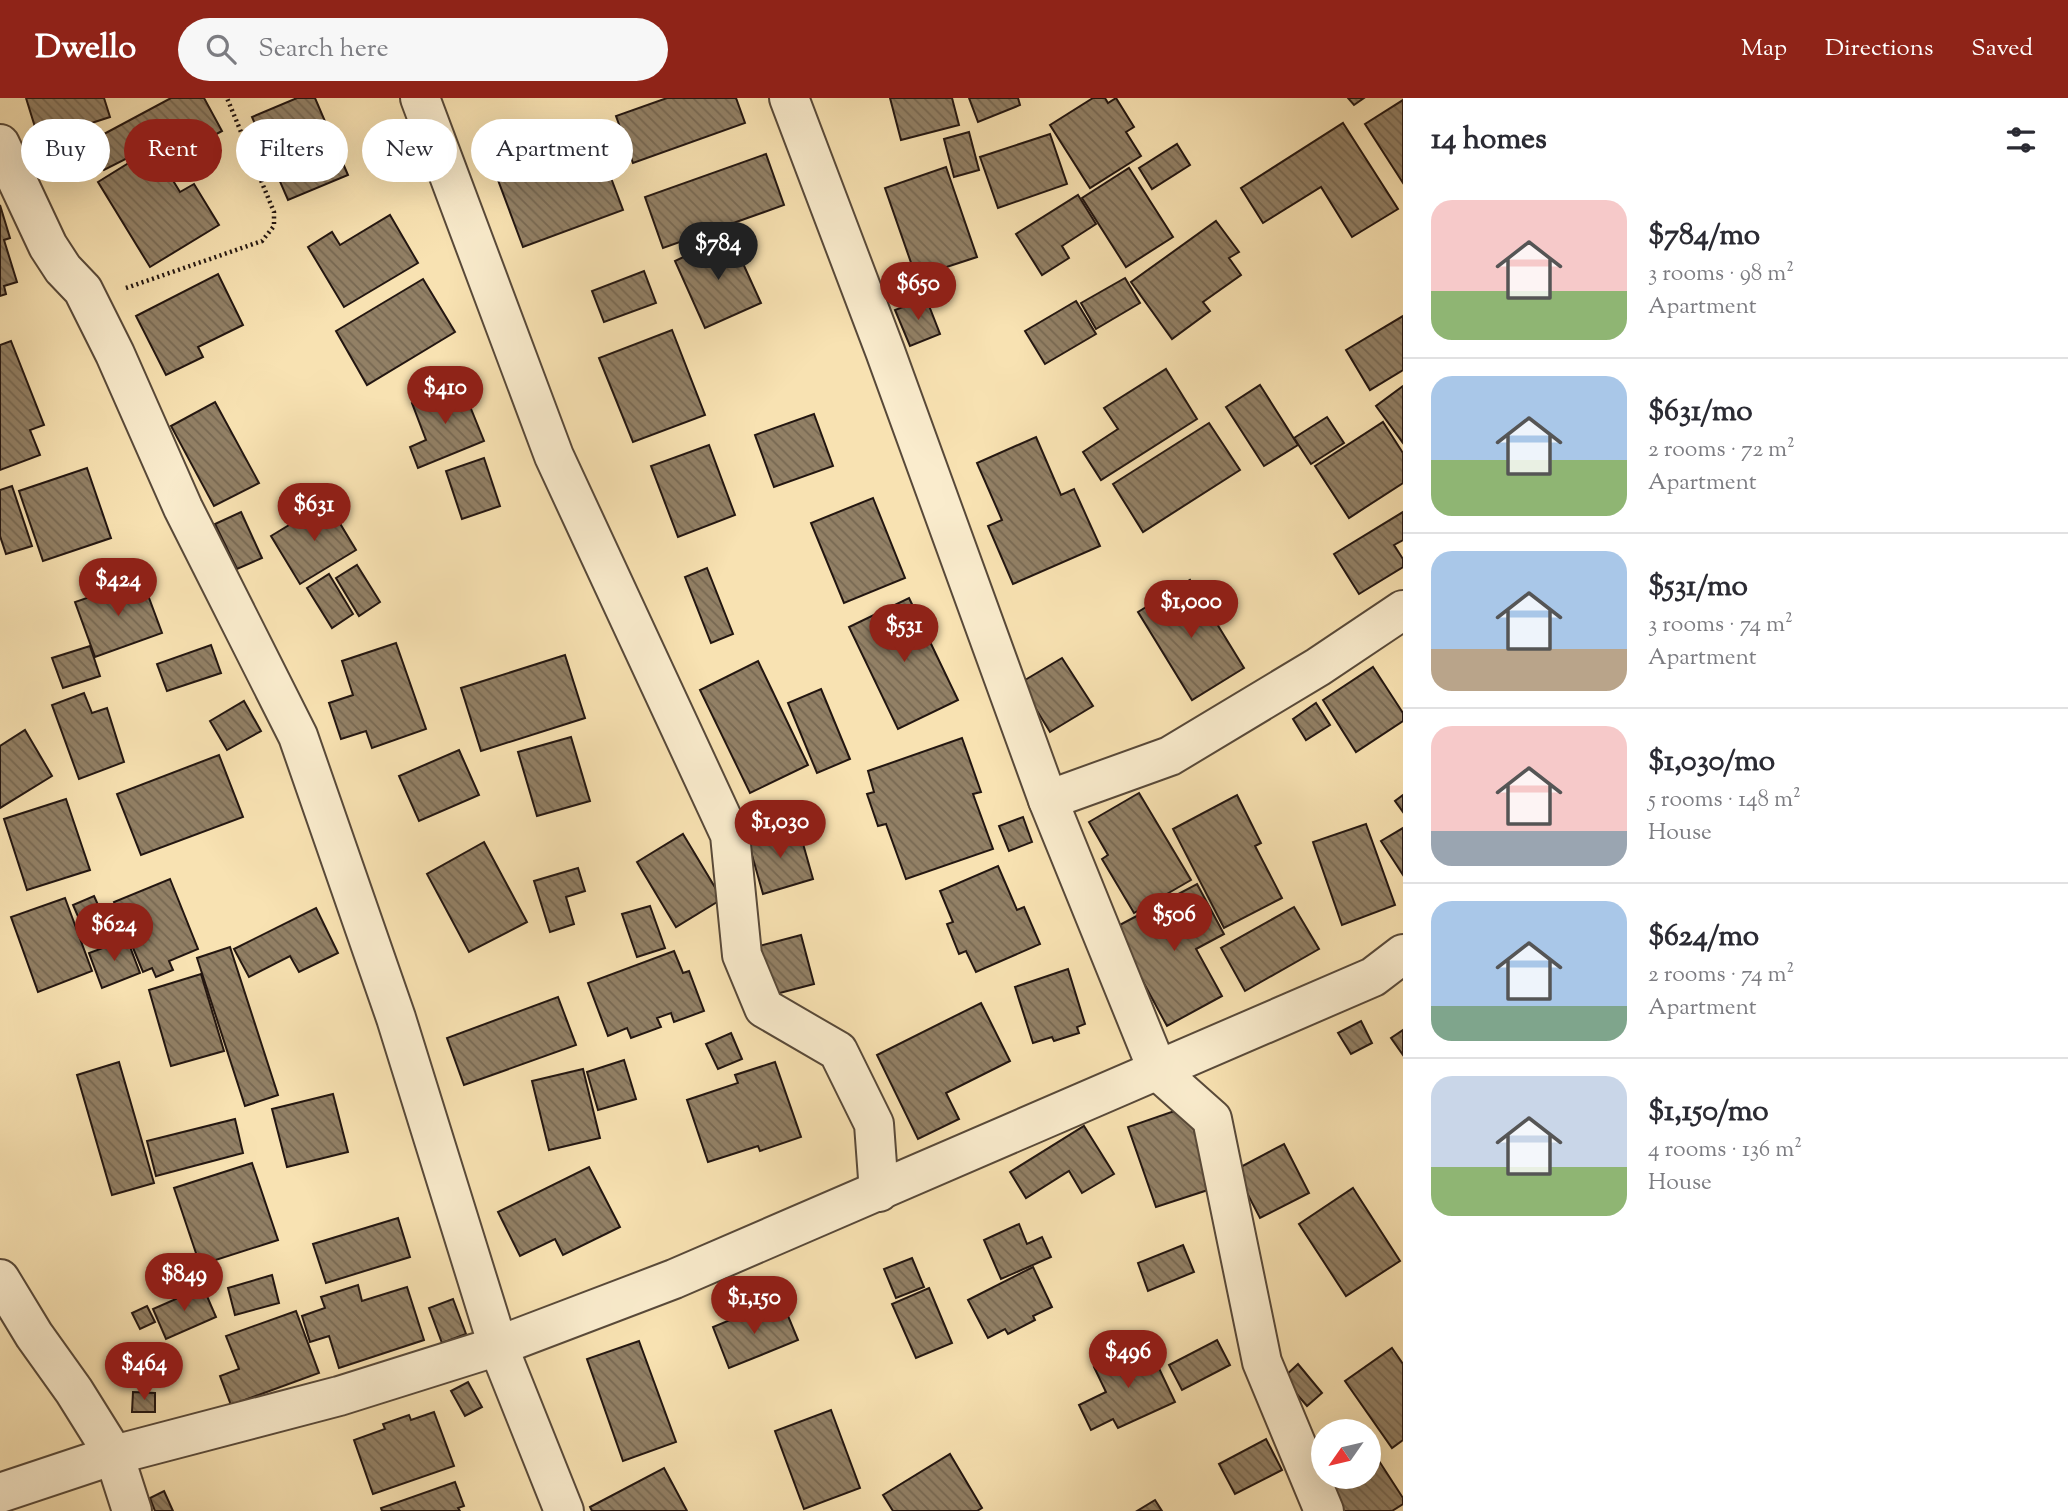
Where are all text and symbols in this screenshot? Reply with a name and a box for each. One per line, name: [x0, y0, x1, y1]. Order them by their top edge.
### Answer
search box: [178, 18, 668, 81]
text: Dwello: [35, 25, 136, 73]
icon: search: [202, 30, 240, 68]
text: Search here: [258, 31, 389, 68]
text: Map: [1741, 32, 1787, 66]
text: Directions: [1825, 32, 1933, 66]
text: Saved: [1971, 32, 2033, 66]
chip: Buy: [21, 119, 110, 182]
chip: Rent: [124, 119, 222, 182]
chip: Filters: [236, 119, 348, 182]
chip: New: [362, 119, 457, 182]
chip: Apartment: [471, 119, 633, 182]
text: 14 homes: [1431, 119, 1547, 162]
icon: filters: [2002, 121, 2040, 159]
text: $784/mo: [1648, 215, 1760, 258]
pin: $784: [677, 222, 759, 282]
text: $784: [695, 228, 741, 261]
icon: home: [1487, 228, 1571, 312]
text: 3 rooms · 98 m²: [1648, 258, 1794, 291]
pin: $650: [877, 262, 959, 322]
text: $650: [896, 268, 940, 301]
text: Apartment: [1648, 291, 1757, 324]
pin: $410: [404, 366, 486, 426]
text: $410: [423, 372, 467, 405]
text: $631/mo: [1648, 391, 1753, 434]
icon: home: [1487, 404, 1571, 488]
text: 2 rooms · 72 m²: [1648, 434, 1795, 467]
text: Apartment: [1648, 467, 1757, 500]
pin: $631: [273, 484, 355, 543]
text: $631: [294, 489, 334, 522]
pin: $424: [77, 559, 159, 618]
text: $424: [95, 564, 141, 597]
text: $531/mo: [1648, 566, 1748, 609]
icon: home: [1487, 579, 1571, 663]
pin: $1,000: [1134, 580, 1248, 640]
text: $1,000: [1160, 586, 1222, 619]
pin: $531: [863, 604, 945, 664]
text: 3 rooms · 74 m²: [1648, 609, 1793, 642]
text: $531: [885, 610, 923, 643]
text: Apartment: [1648, 642, 1757, 675]
text: $1,030/mo: [1648, 741, 1775, 784]
icon: home: [1487, 754, 1571, 838]
text: 5 rooms · 148 m²: [1648, 784, 1801, 817]
pin: $1,030: [723, 800, 837, 860]
text: $1,030: [751, 806, 809, 839]
text: House: [1648, 817, 1712, 850]
pin: $506: [1133, 894, 1215, 953]
text: $506: [1152, 899, 1196, 932]
pin: $624: [73, 904, 155, 963]
text: $624: [91, 909, 137, 942]
text: $624/mo: [1648, 916, 1759, 959]
icon: home: [1487, 929, 1571, 1013]
text: 2 rooms · 74 m²: [1648, 959, 1794, 992]
text: Apartment: [1648, 992, 1757, 1025]
text: $1,150/mo: [1648, 1091, 1769, 1134]
icon: home: [1487, 1104, 1571, 1188]
text: 4 rooms · 136 m²: [1648, 1134, 1802, 1167]
text: House: [1648, 1167, 1712, 1200]
pin: $849: [143, 1254, 225, 1313]
text: $849: [161, 1259, 207, 1292]
pin: $1,150: [697, 1276, 811, 1336]
text: $1,150: [727, 1282, 781, 1315]
pin: $496: [1087, 1330, 1169, 1390]
text: $496: [1105, 1336, 1151, 1369]
pin: $464: [103, 1342, 185, 1402]
text: $464: [121, 1348, 167, 1381]
north arrow: [1311, 1419, 1381, 1489]
map controls: [1311, 1419, 1381, 1489]

